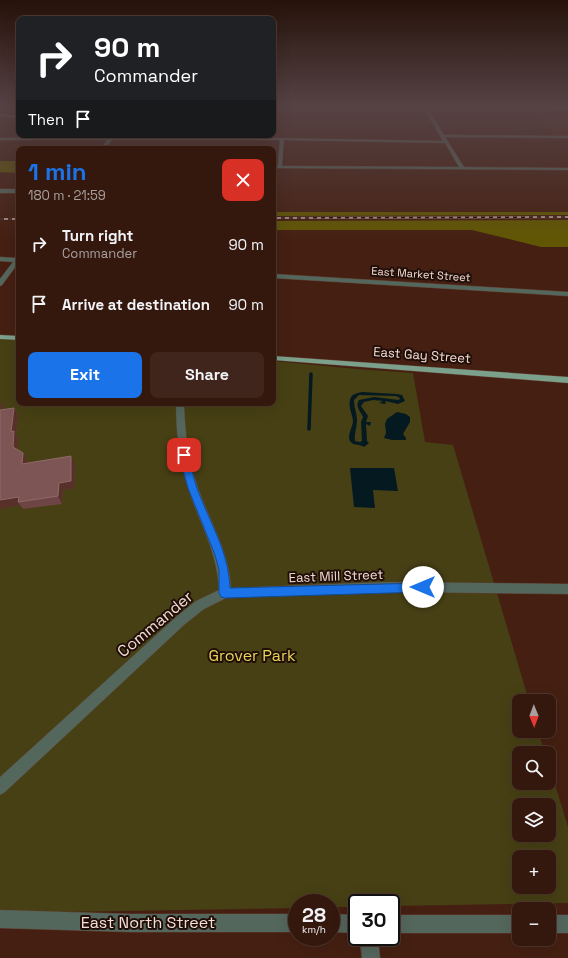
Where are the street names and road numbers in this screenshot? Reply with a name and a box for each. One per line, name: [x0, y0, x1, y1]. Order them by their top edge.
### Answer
street label: East Market Street: [371, 264, 471, 284]
street label: East Gay Street: [373, 343, 471, 367]
street label: East Mill Street: [288, 566, 384, 586]
street label: Commander: [113, 586, 197, 662]
street label: East North Street: [81, 912, 215, 933]

